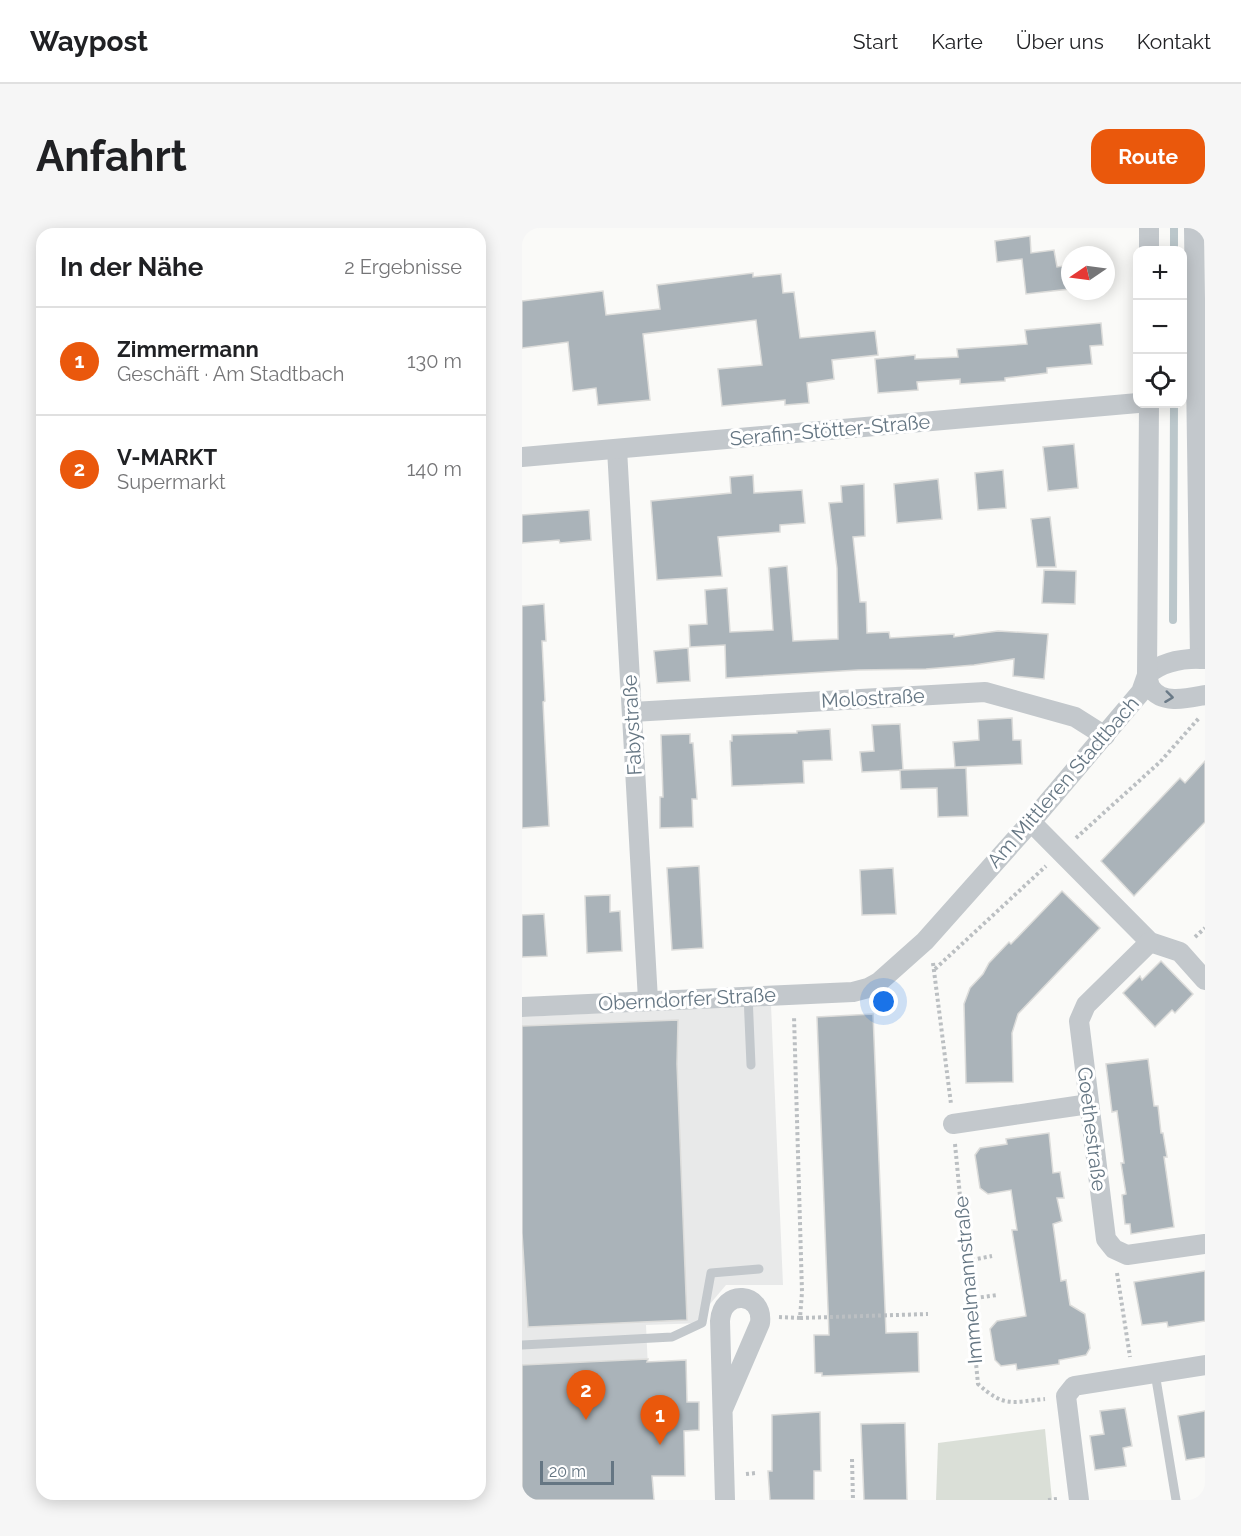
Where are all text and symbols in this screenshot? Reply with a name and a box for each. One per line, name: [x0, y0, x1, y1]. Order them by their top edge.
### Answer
text: Waypost: [30, 25, 148, 58]
text: Start: [853, 29, 898, 54]
text: Karte: [931, 29, 983, 54]
text: Über uns: [1016, 29, 1104, 54]
text: Kontakt: [1137, 29, 1211, 54]
button: Route: [1091, 129, 1205, 184]
text: Anfahrt: [36, 132, 187, 181]
north arrow: [1061, 246, 1115, 300]
map controls: [1133, 246, 1187, 408]
button: +: [1133, 246, 1187, 300]
text: In der Nähe: [60, 252, 203, 282]
text: 2 Ergebnisse: [344, 255, 462, 279]
button: −: [1133, 300, 1187, 354]
text: Zimmermann: [117, 336, 259, 362]
text: 1: [75, 349, 84, 373]
text: 130 m: [407, 349, 462, 373]
button: locate: [1133, 354, 1187, 408]
text: Geschäft · Am Stadtbach: [117, 362, 344, 386]
street label: Serafin-Stötter-Straße: [729, 409, 931, 451]
text: V-MARKT: [117, 444, 217, 470]
text: 2: [74, 457, 85, 481]
text: 140 m: [407, 457, 462, 481]
text: Supermarkt: [117, 470, 226, 494]
street label: Fabystraße: [617, 674, 647, 776]
street label: Molostraße: [821, 683, 926, 713]
one-way arrow: [1165, 690, 1174, 703]
street label: Am Mittleren Stadtbach: [982, 691, 1144, 873]
street label: Oberndorfer Straße: [597, 982, 777, 1016]
your location: [869, 987, 898, 1016]
street label: Goethestraße: [1072, 1066, 1112, 1193]
street label: Immelmannstraße: [949, 1195, 987, 1365]
pin: 2: [566, 1370, 606, 1420]
pin: 1: [640, 1396, 680, 1445]
scale bar: [540, 1458, 614, 1486]
text: 20 m: [549, 1462, 586, 1481]

